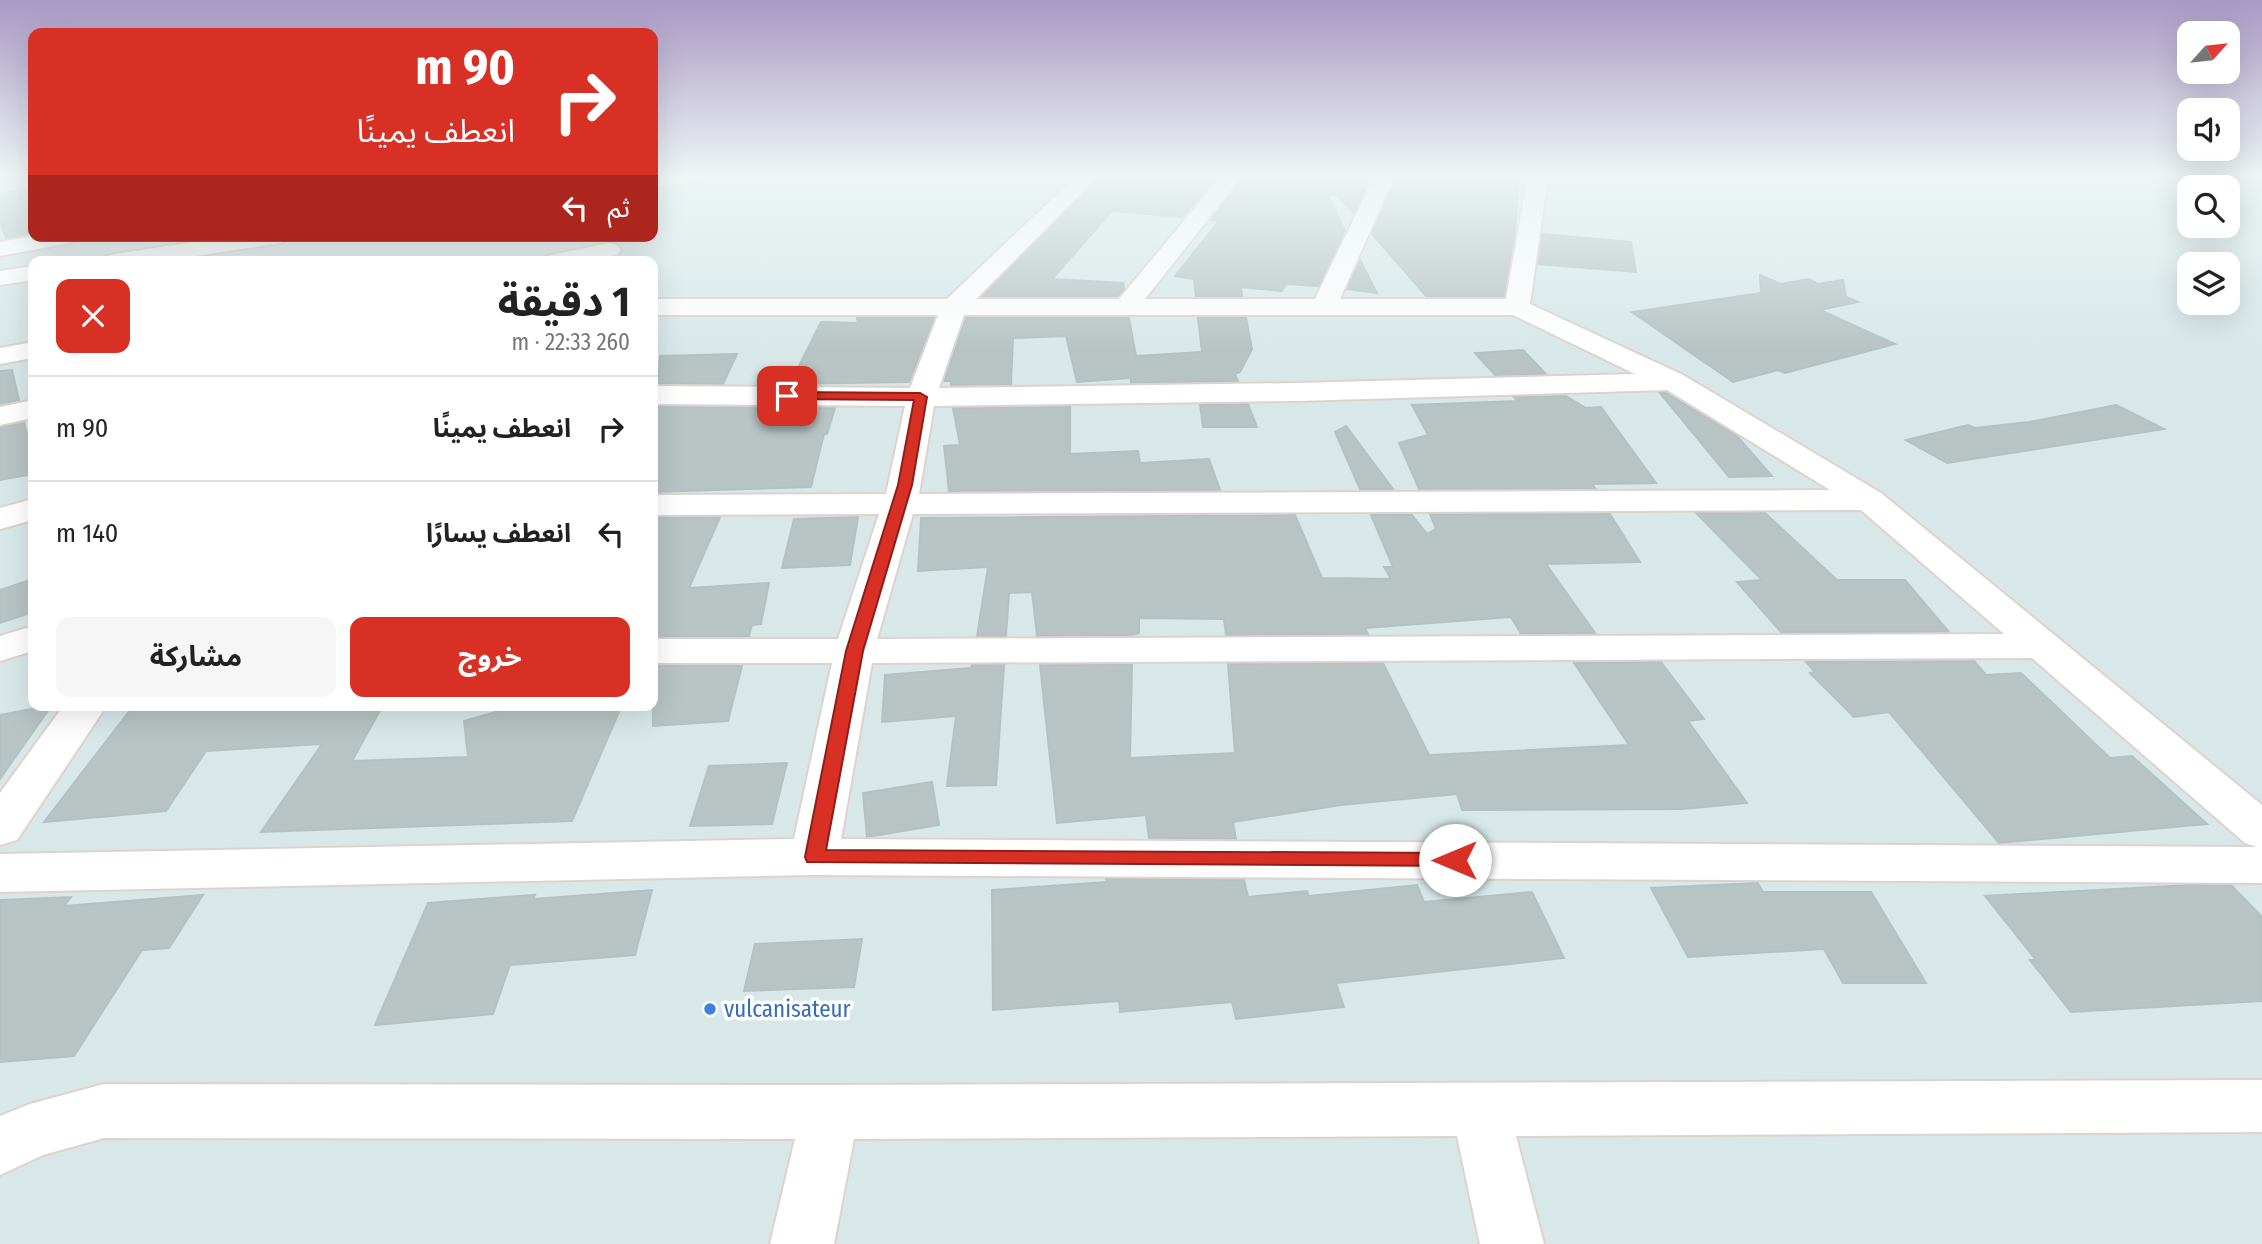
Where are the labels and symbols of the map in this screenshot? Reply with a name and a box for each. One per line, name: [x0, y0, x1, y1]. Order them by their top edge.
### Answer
north arrow: [2177, 21, 2240, 84]
pin: [757, 366, 817, 426]
position arrow: [1418, 823, 1492, 897]
place label: vulcanisateur: [724, 995, 851, 1023]
marker: vulcanisateur: [702, 1001, 718, 1017]

